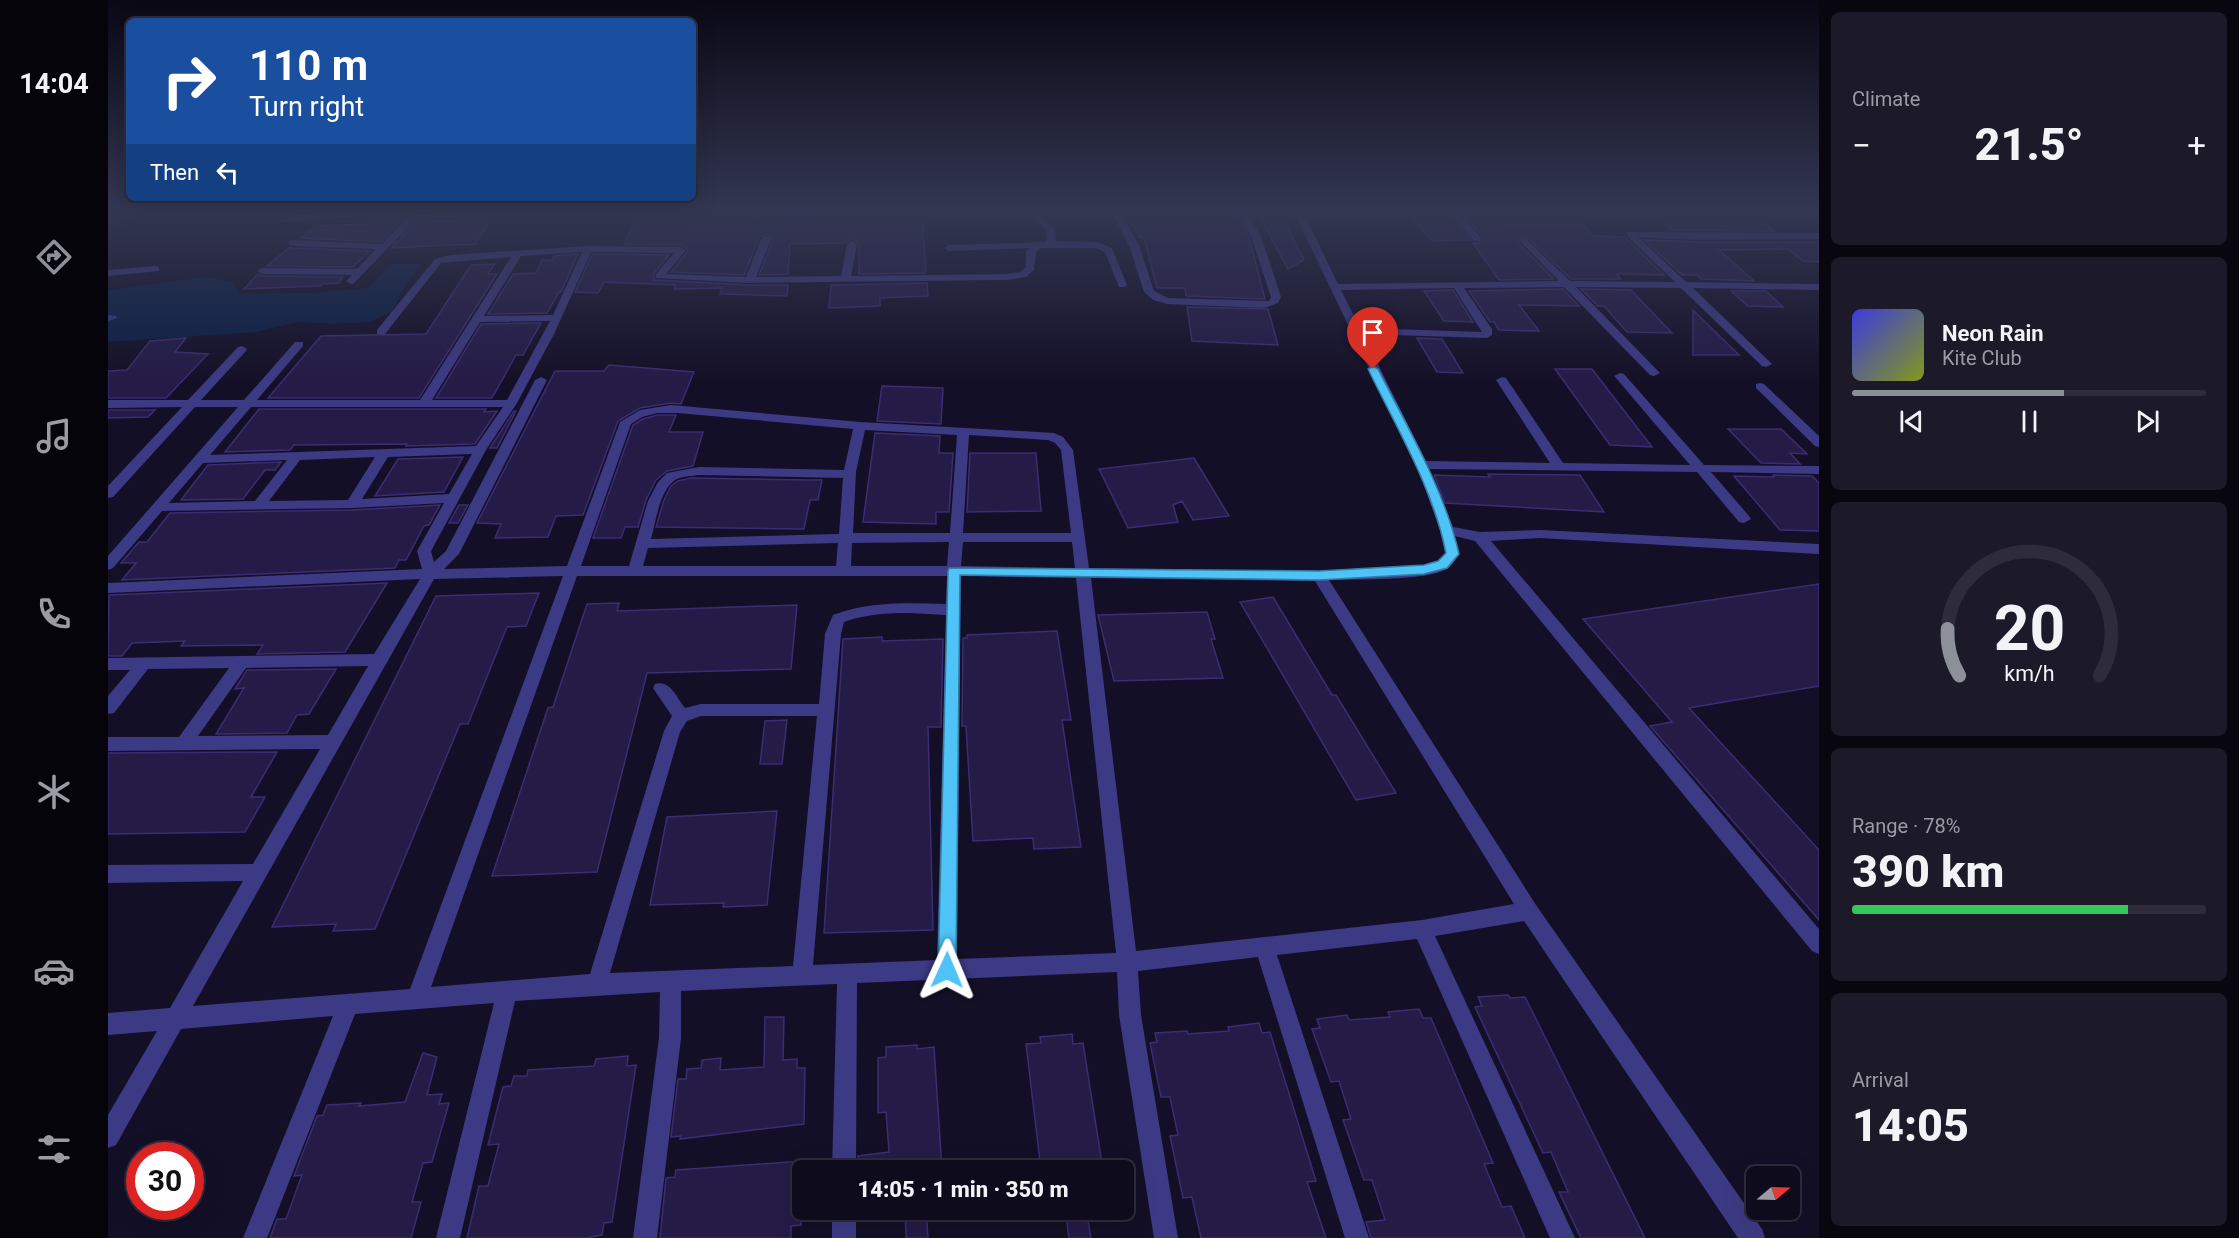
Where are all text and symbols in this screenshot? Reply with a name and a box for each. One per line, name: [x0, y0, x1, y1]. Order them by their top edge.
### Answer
text: 110 m: [249, 41, 368, 90]
icon: right: [150, 42, 228, 120]
text: 14:04: [19, 68, 89, 100]
text: Climate: [1852, 87, 1920, 111]
text: Turn right: [249, 91, 364, 123]
text: 21.5°: [1975, 118, 2084, 171]
text: −: [1852, 126, 1871, 165]
text: +: [2187, 126, 2206, 165]
icon: left: [211, 156, 244, 189]
text: Then: [150, 160, 199, 185]
icon: directions: [33, 236, 75, 278]
pin: [1347, 307, 1398, 369]
icon: arrive: [1356, 316, 1389, 349]
text: Neon Rain: [1942, 321, 2044, 346]
text: Kite Club: [1942, 346, 2022, 370]
icon: previous: [1895, 405, 1928, 438]
icon: pause: [2013, 405, 2046, 438]
icon: next: [2131, 405, 2164, 438]
icon: music: [33, 415, 75, 457]
text: 20: [1993, 592, 2065, 665]
icon: phone: [33, 593, 75, 635]
text: km/h: [2004, 661, 2054, 686]
icon: climate: [33, 771, 75, 813]
text: Range · 78%: [1852, 814, 1960, 838]
text: 390 km: [1852, 845, 2004, 898]
position arrow: [915, 938, 979, 1002]
icon: car: [33, 950, 75, 992]
text: Arrival: [1852, 1068, 1909, 1092]
text: 14:05: [1852, 1099, 1969, 1152]
icon: filters: [33, 1128, 75, 1170]
speed limit sign: 30: [126, 1142, 204, 1220]
north arrow: [1746, 1166, 1800, 1220]
map controls: [1746, 1166, 1800, 1220]
text: 14:05 · 1 min · 350 m: [858, 1177, 1068, 1202]

